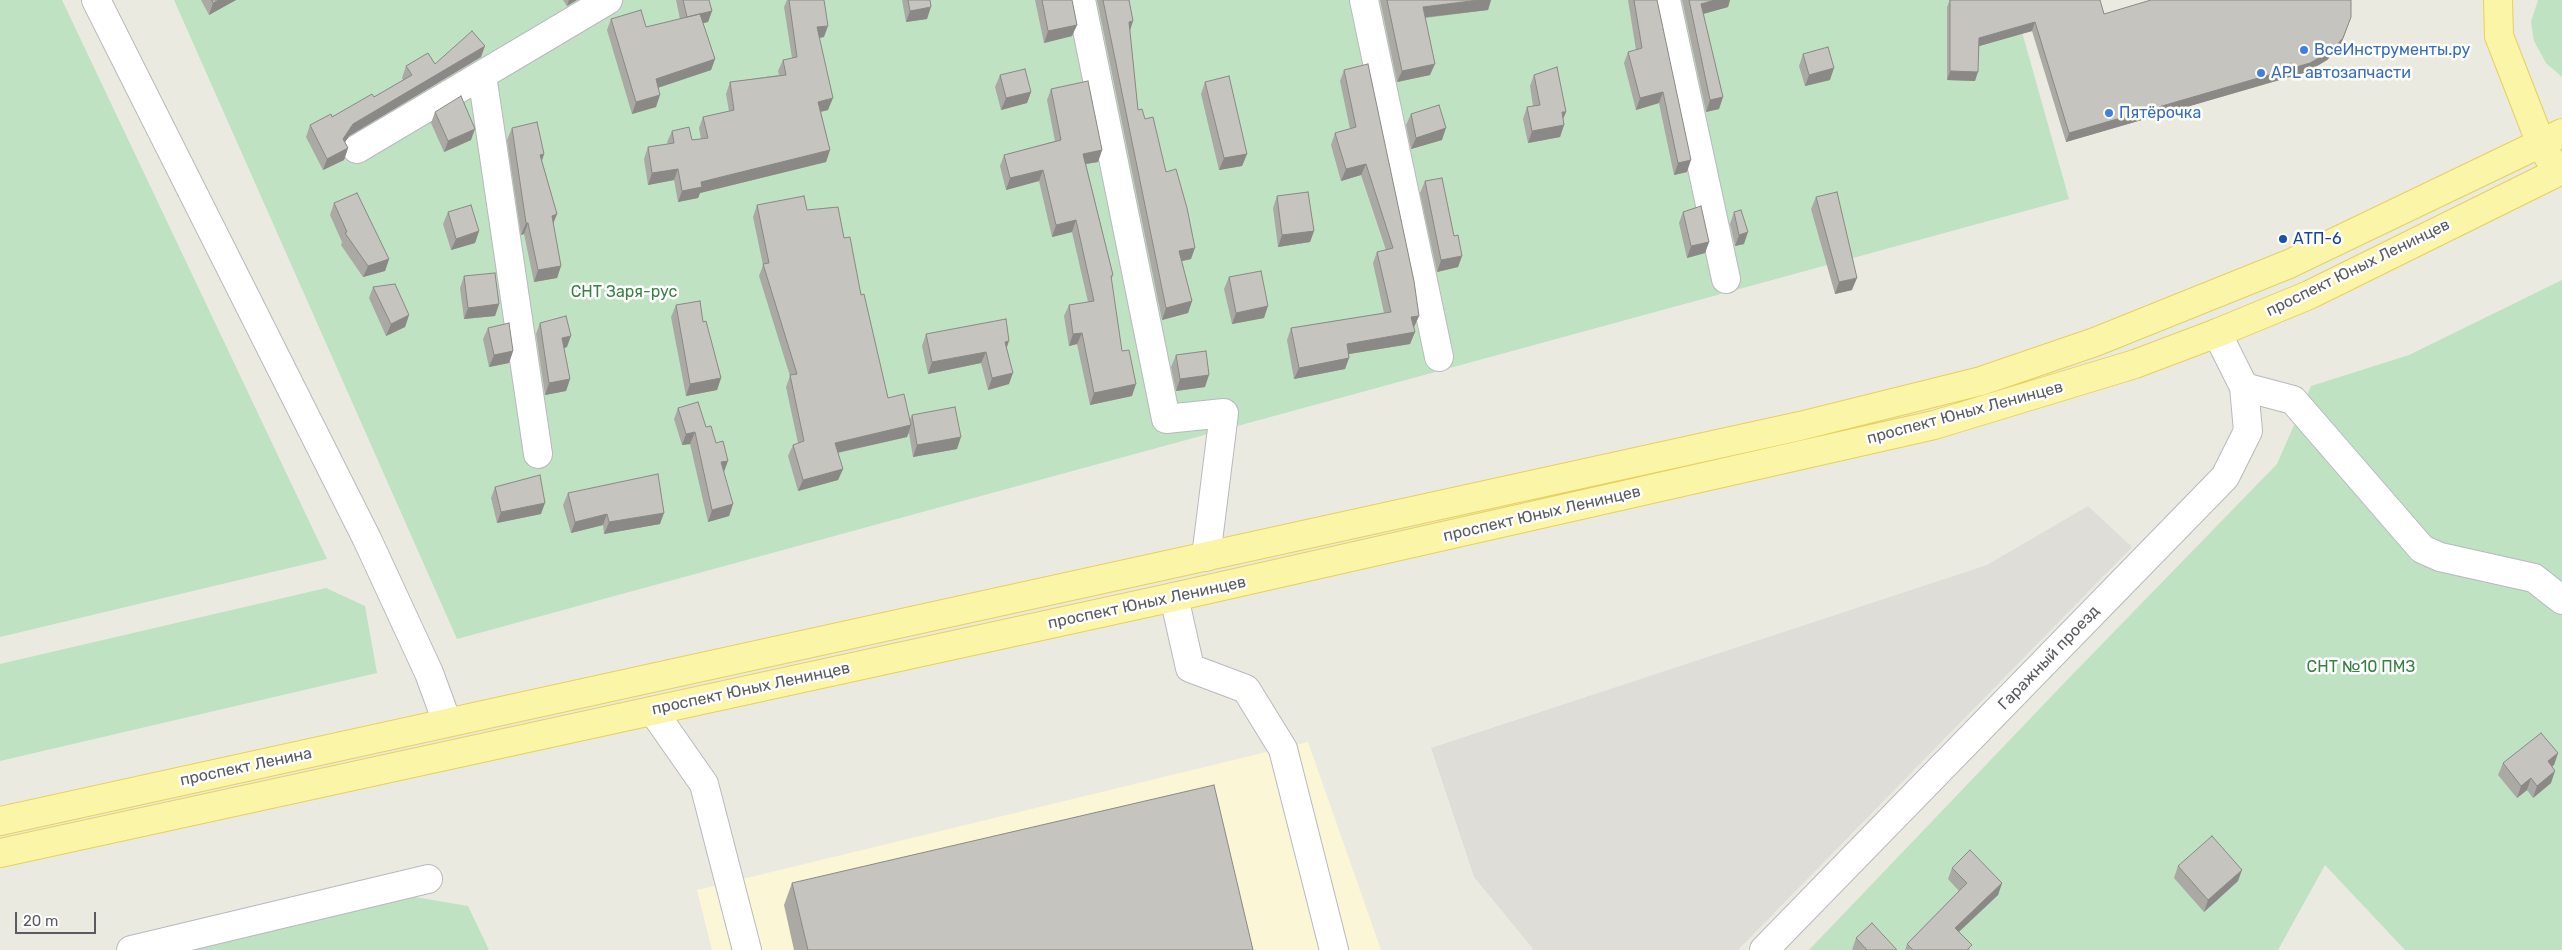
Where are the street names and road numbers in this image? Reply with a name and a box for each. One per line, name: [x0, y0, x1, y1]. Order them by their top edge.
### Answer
street label: проспект Юных Ленинцев: [2263, 215, 2453, 321]
street label: проспект Юных Ленинцев: [1865, 378, 2065, 448]
street label: проспект Юных Ленинцев: [1441, 482, 1643, 546]
street label: проспект Юных Ленинцев: [1046, 573, 1248, 633]
street label: Гаражный проезд: [1994, 602, 2104, 714]
street label: проспект Юных Ленинцев: [650, 659, 852, 719]
street label: проспект Ленина: [178, 744, 314, 790]

